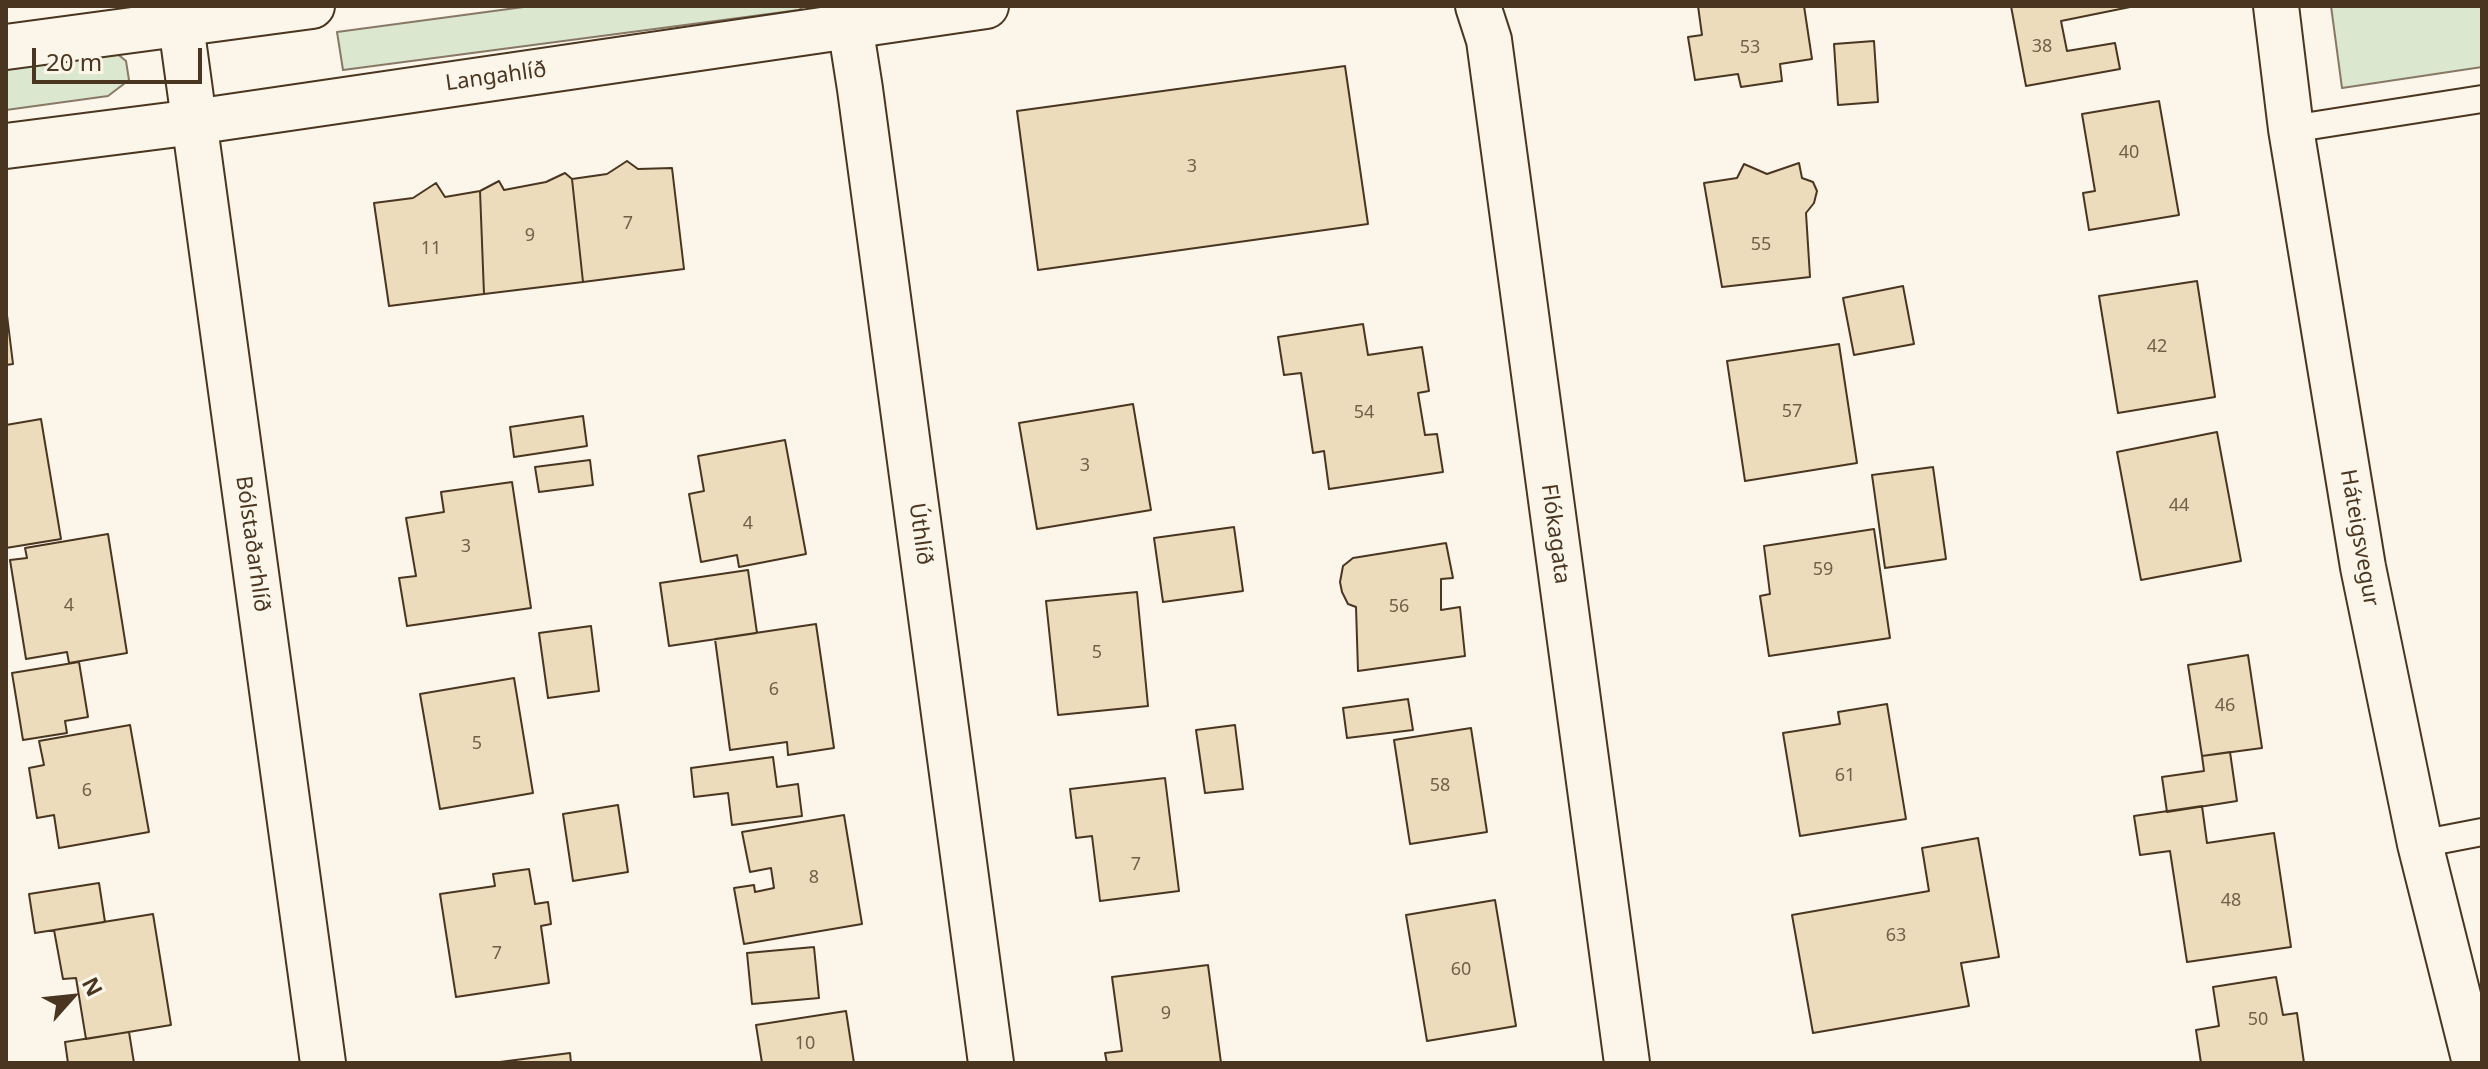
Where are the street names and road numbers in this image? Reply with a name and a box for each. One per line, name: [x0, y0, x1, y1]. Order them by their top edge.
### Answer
street label: Langahlíð: [444, 57, 548, 97]
street label: Háteigsvegur: [2334, 467, 2384, 609]
street label: Bólstaðarhlíð: [229, 474, 275, 614]
street label: Flókagata: [1535, 482, 1575, 586]
street label: Úthlíð: [903, 501, 937, 567]

